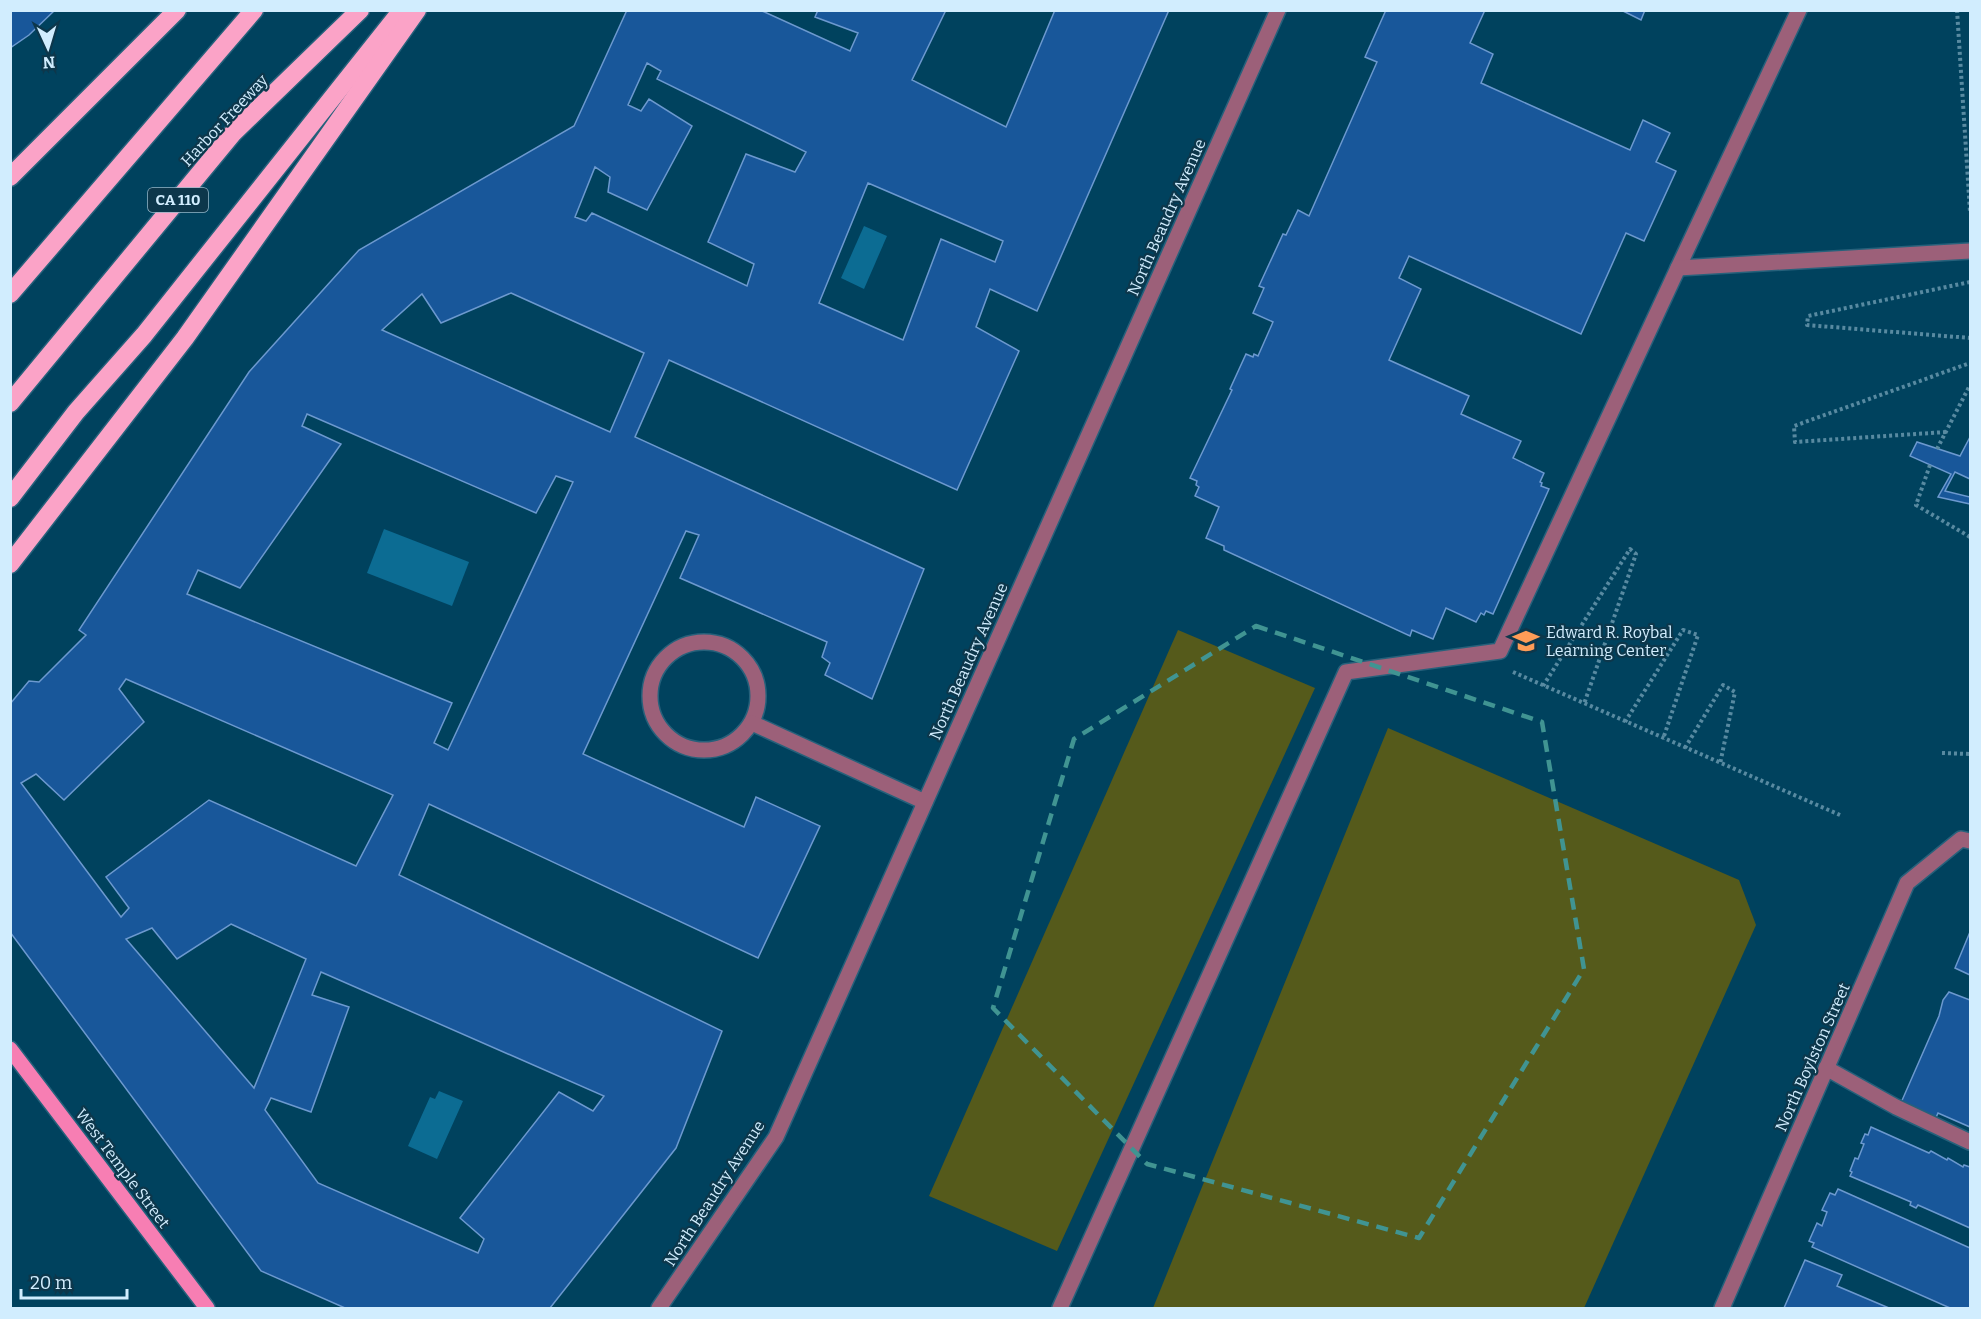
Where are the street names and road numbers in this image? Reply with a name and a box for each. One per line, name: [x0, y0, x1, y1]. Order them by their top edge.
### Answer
street label: Harbor Freeway: [177, 70, 272, 170]
street label: North Beaudry Avenue: [1123, 136, 1210, 299]
road number: CA 110: [148, 188, 208, 212]
street label: North Beaudry Avenue: [925, 580, 1012, 743]
street label: North Boylston Street: [1771, 980, 1854, 1134]
street label: West Temple Street: [72, 1105, 174, 1232]
street label: North Beaudry Avenue: [660, 1117, 769, 1270]

